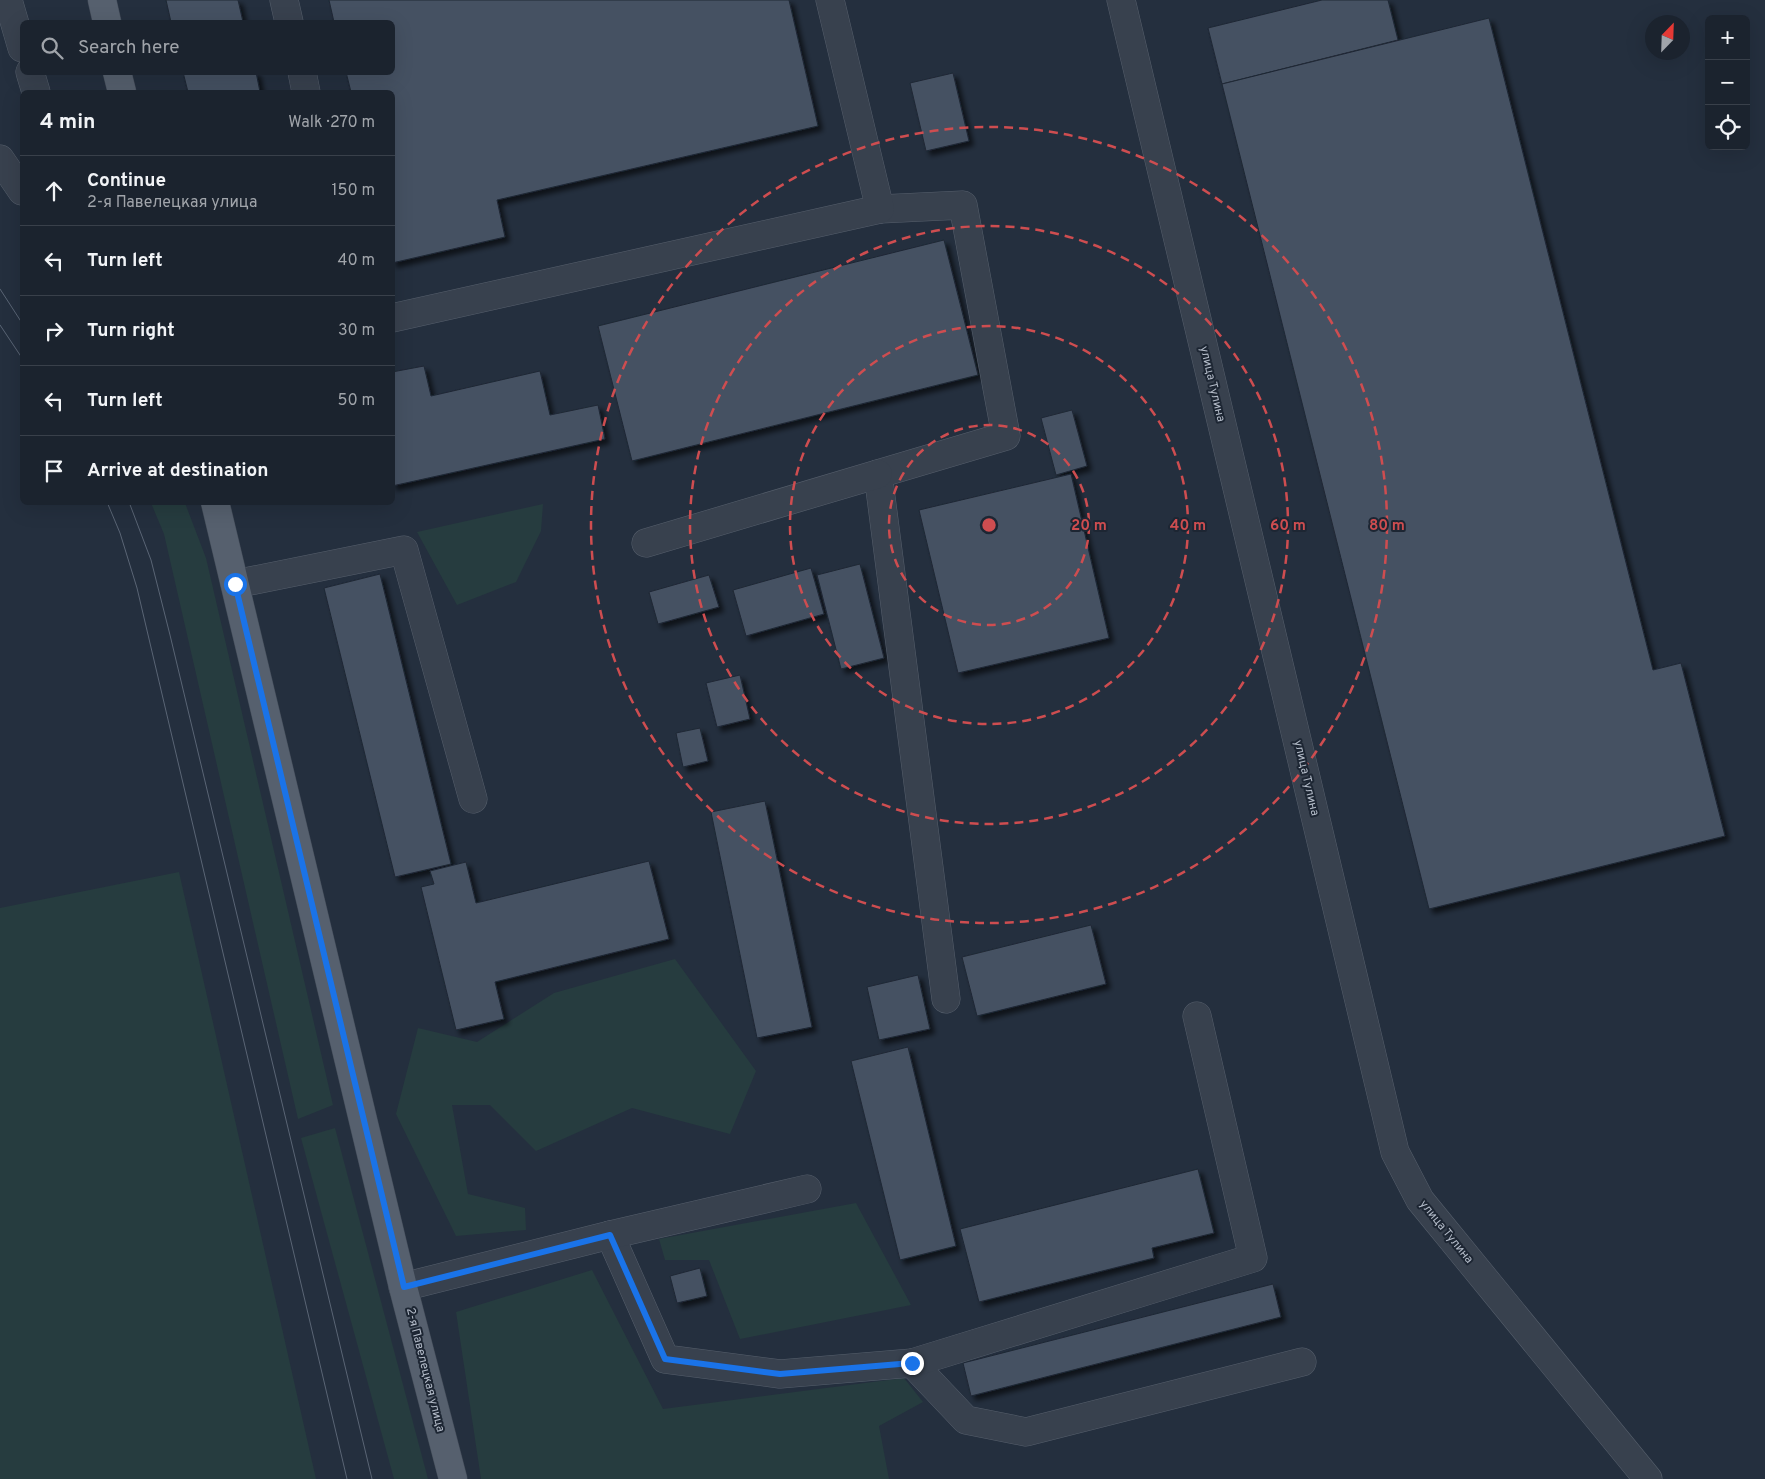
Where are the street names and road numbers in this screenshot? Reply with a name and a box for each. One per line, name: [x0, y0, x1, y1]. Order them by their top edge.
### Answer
street label: улица Тулина: [1195, 344, 1229, 424]
street label: улица Тулина: [1289, 738, 1323, 818]
street label: улица Тулина: [1415, 1197, 1477, 1267]
street label: 2-я Павелецкая улица: [402, 1306, 448, 1434]

